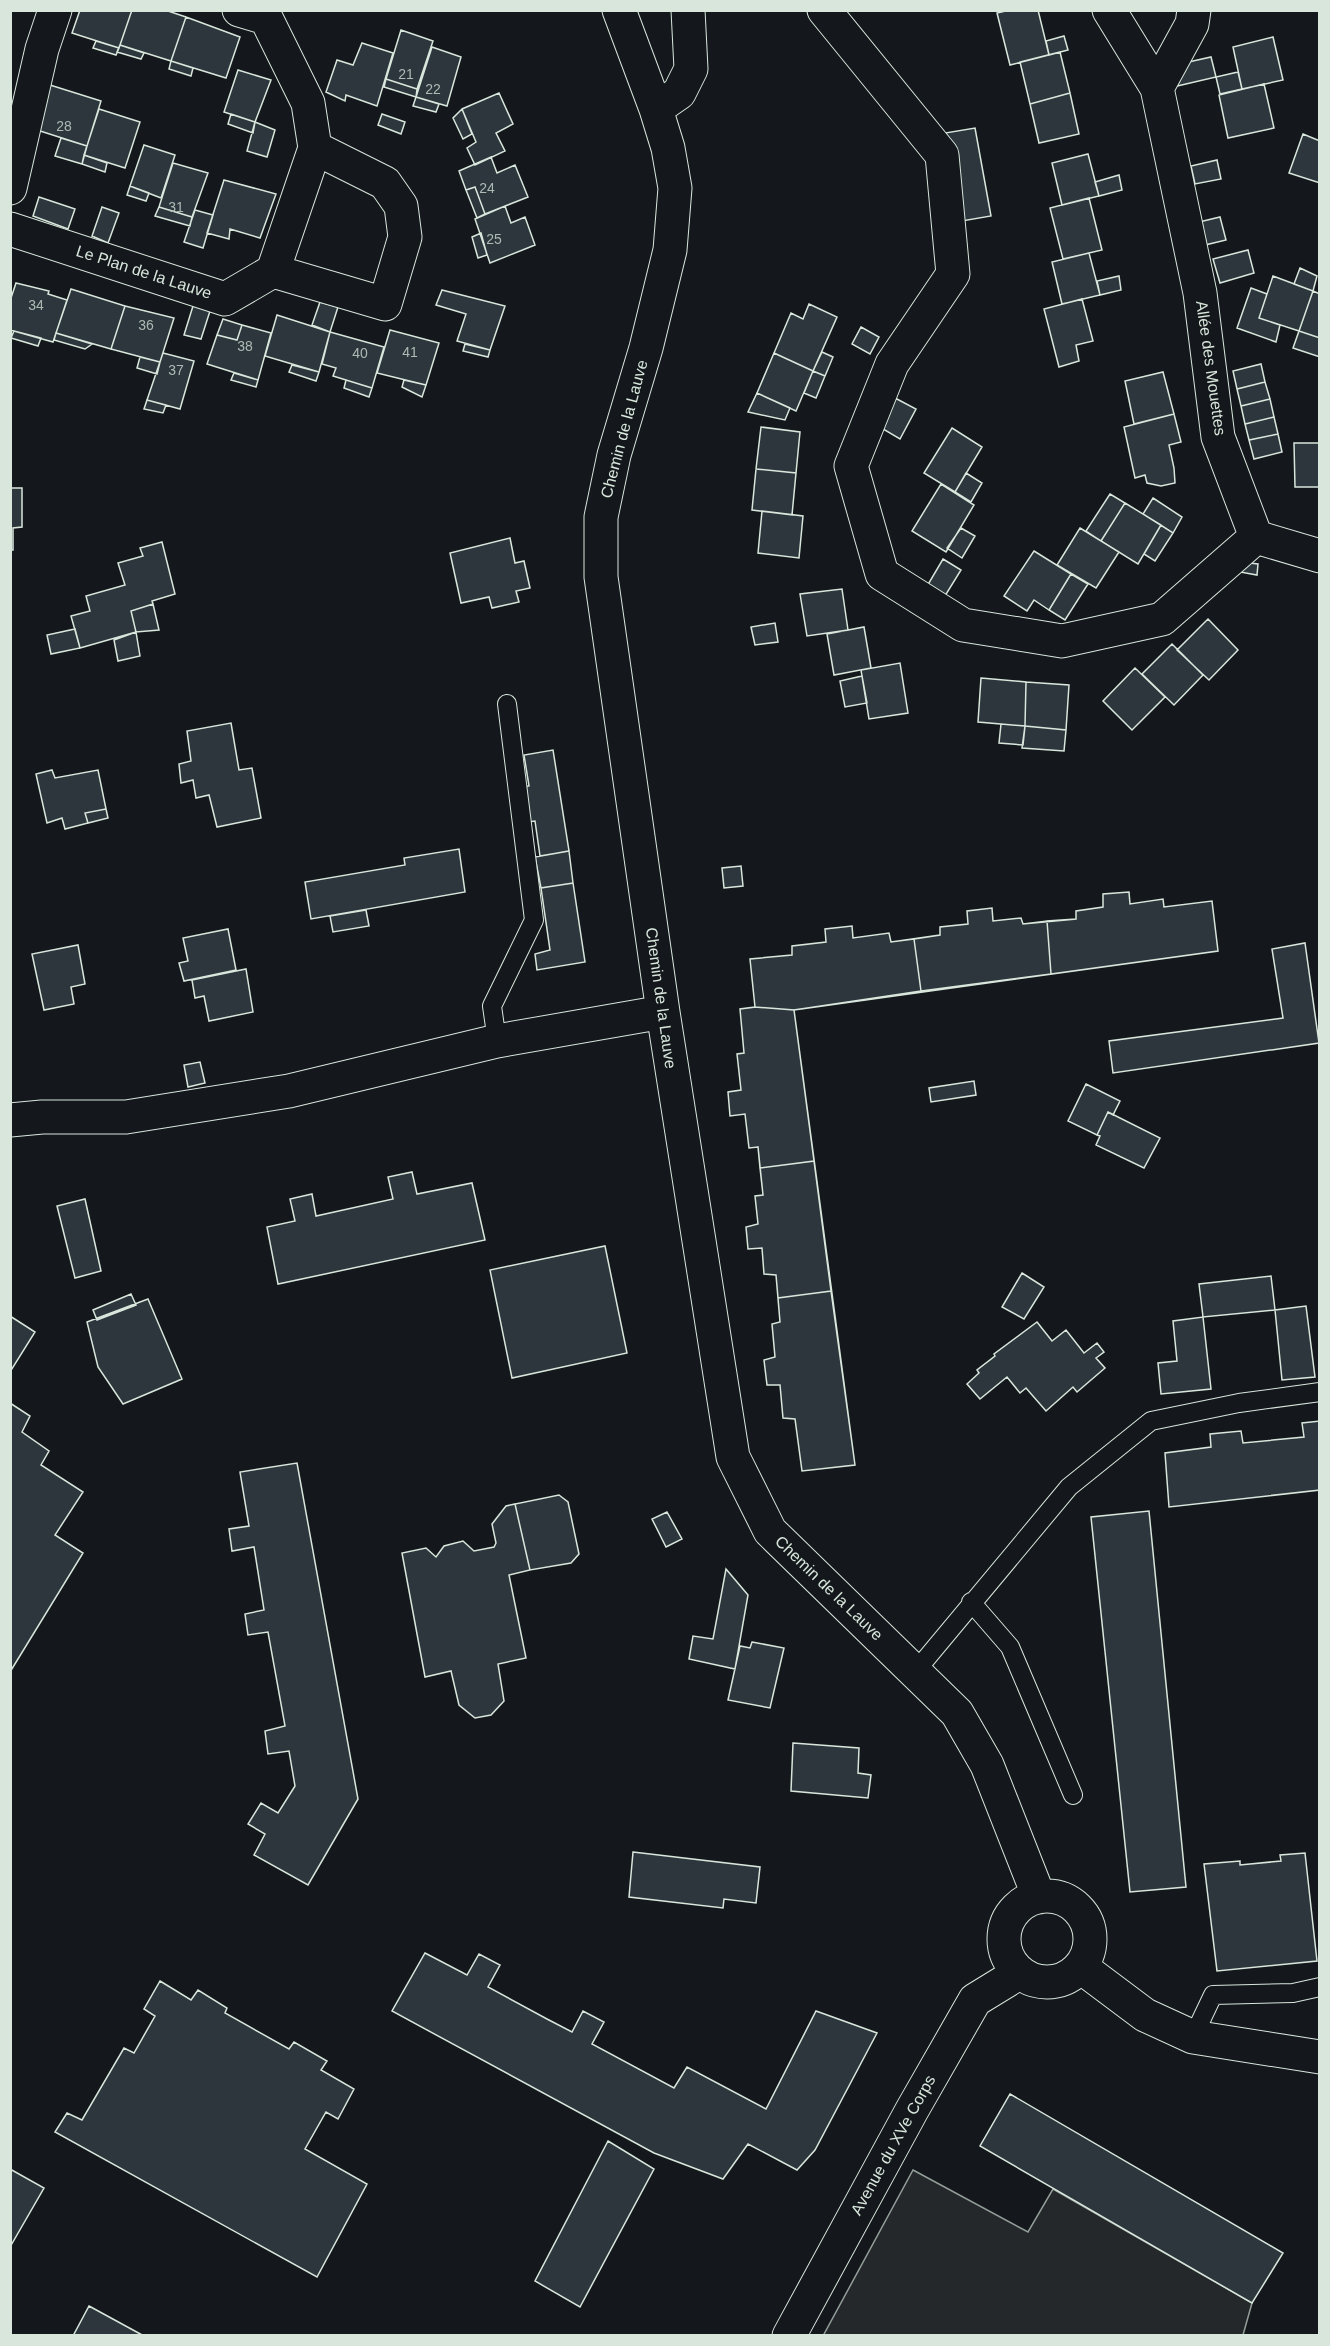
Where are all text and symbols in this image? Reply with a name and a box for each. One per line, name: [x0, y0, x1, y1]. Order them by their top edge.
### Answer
house number: 21: [398, 66, 414, 82]
house number: 22: [425, 81, 441, 97]
house number: 28: [56, 118, 72, 134]
house number: 24: [479, 180, 495, 196]
house number: 31: [168, 199, 184, 215]
house number: 25: [486, 231, 502, 247]
street label: Le Plan de la Lauve: [74, 242, 214, 302]
house number: 34: [28, 297, 44, 313]
street label: Allée des Mouettes: [1193, 299, 1229, 437]
house number: 36: [138, 317, 154, 333]
house number: 38: [237, 338, 253, 354]
house number: 41: [402, 344, 418, 360]
house number: 40: [352, 345, 368, 361]
street label: Chemin de la Lauve: [597, 358, 651, 500]
house number: 37: [168, 362, 184, 378]
street label: Chemin de la Lauve: [643, 926, 679, 1070]
street label: Chemin de la Lauve: [772, 1532, 886, 1644]
street label: Avenue du XVe Corps: [847, 2072, 939, 2218]

